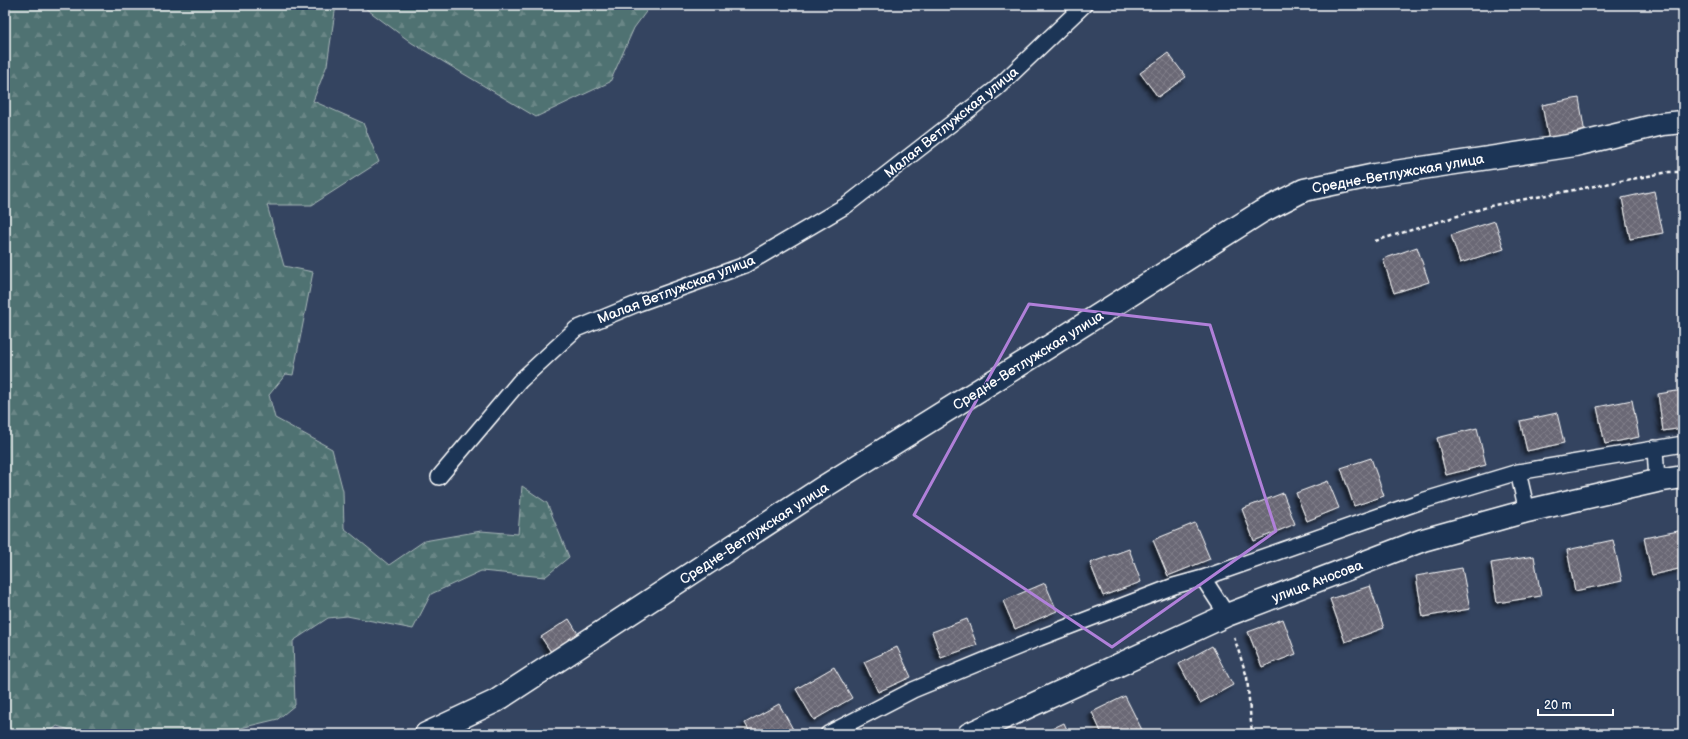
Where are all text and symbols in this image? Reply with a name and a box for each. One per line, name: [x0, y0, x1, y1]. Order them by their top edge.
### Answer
street label: Малая Ветлужская улица: [881, 63, 1022, 182]
street label: Средне-Ветлужская улица: [1311, 150, 1486, 197]
street label: Малая Ветлужская улица: [595, 251, 758, 327]
street label: Средне-Ветлужская улица: [950, 307, 1107, 414]
street label: Средне-Ветлужская улица: [677, 478, 833, 588]
street label: улица Аносова: [1269, 556, 1366, 607]
scale bar: [1538, 691, 1613, 717]
text: 20 m: [1544, 698, 1571, 713]

